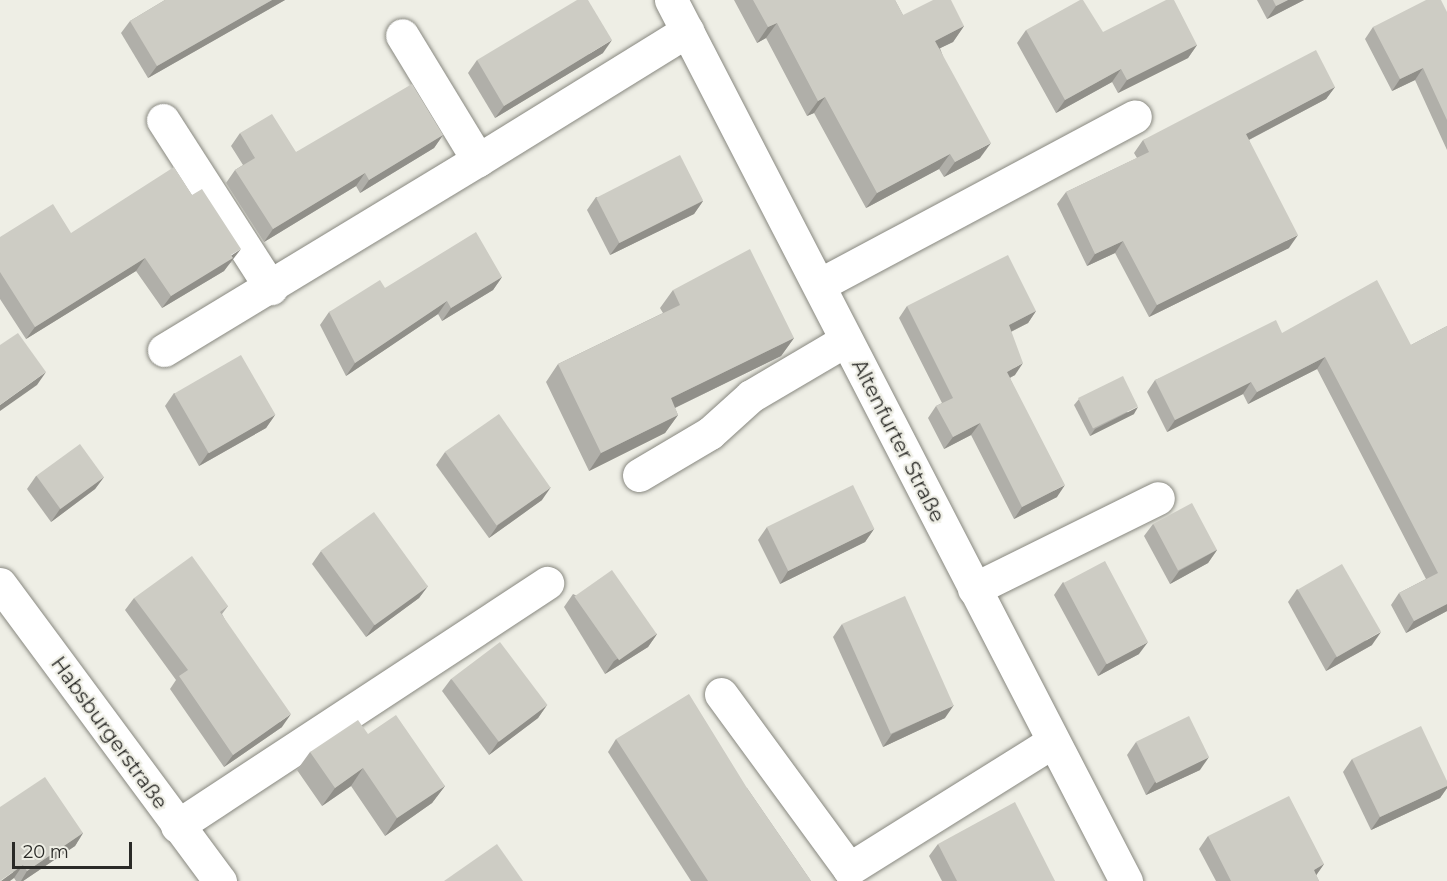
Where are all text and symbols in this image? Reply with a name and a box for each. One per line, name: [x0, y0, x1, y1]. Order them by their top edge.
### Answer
street label: Altenfurter Straße: [847, 356, 949, 526]
street label: Habsburgerstraße: [46, 652, 172, 814]
scale bar: [15, 830, 135, 868]
text: 20 m: [23, 841, 69, 863]

